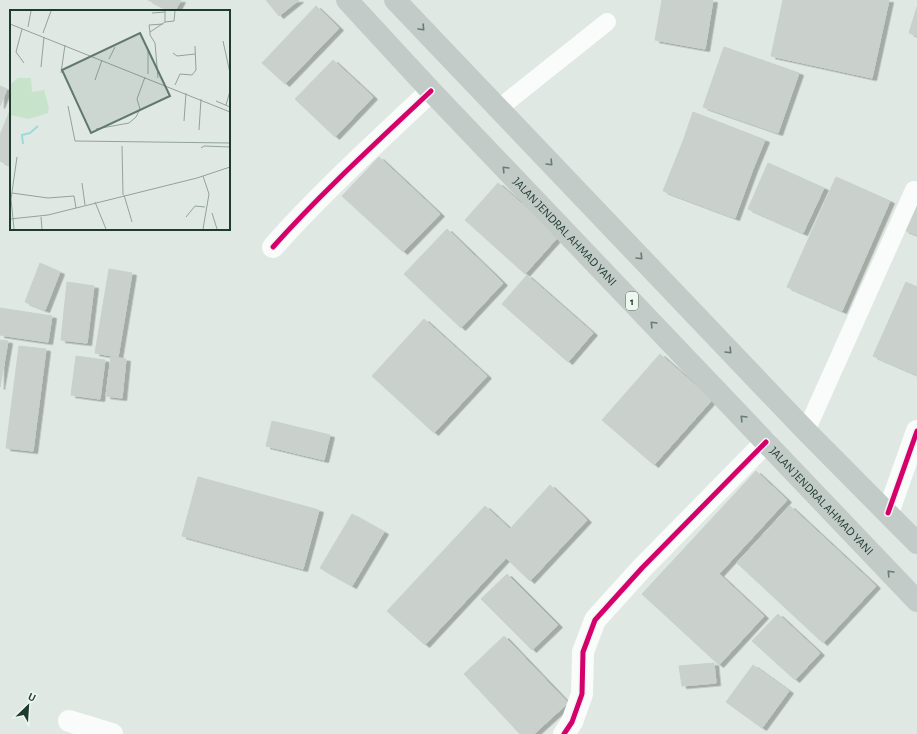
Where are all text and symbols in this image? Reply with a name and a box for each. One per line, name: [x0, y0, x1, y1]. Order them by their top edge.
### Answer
inset map: [10, 10, 230, 230]
one-way arrow: [417, 24, 424, 31]
one-way arrow: [545, 159, 552, 166]
one-way arrow: [503, 166, 510, 174]
street label: JALAN JENDRAL AHMAD YANI: [511, 175, 619, 288]
one-way arrow: [635, 252, 642, 260]
road number: 1: [626, 292, 638, 310]
one-way arrow: [650, 321, 658, 329]
one-way arrow: [725, 346, 732, 354]
one-way arrow: [740, 415, 748, 423]
street label: JALAN JENDRAL AHMAD YANI: [767, 444, 876, 557]
one-way arrow: [887, 570, 895, 578]
north arrow: [8, 686, 48, 726]
text: U: [27, 691, 38, 704]

